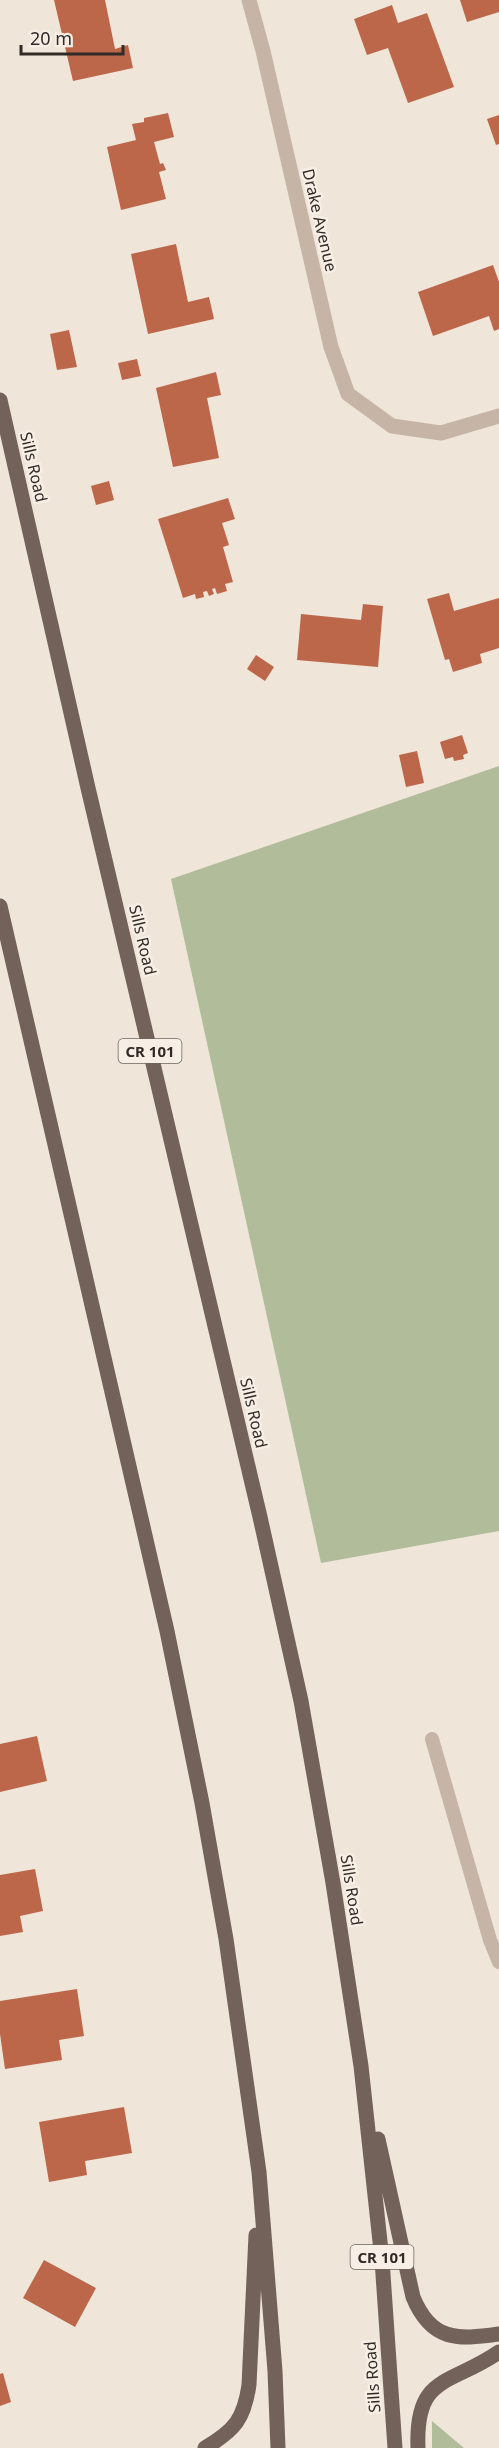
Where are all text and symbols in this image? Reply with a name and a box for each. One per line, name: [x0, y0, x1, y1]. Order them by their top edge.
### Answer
scale bar: [21, 18, 123, 56]
text: 20 m: [30, 26, 72, 50]
street label: Drake Avenue: [297, 166, 343, 274]
street label: Sills Road: [15, 430, 53, 504]
street label: Sills Road: [124, 903, 162, 977]
road number: CR 101: [118, 1039, 182, 1063]
street label: Sills Road: [235, 1376, 273, 1450]
street label: Sills Road: [336, 1853, 368, 1927]
road number: CR 101: [350, 2245, 413, 2269]
street label: Sills Road: [359, 2341, 385, 2413]

